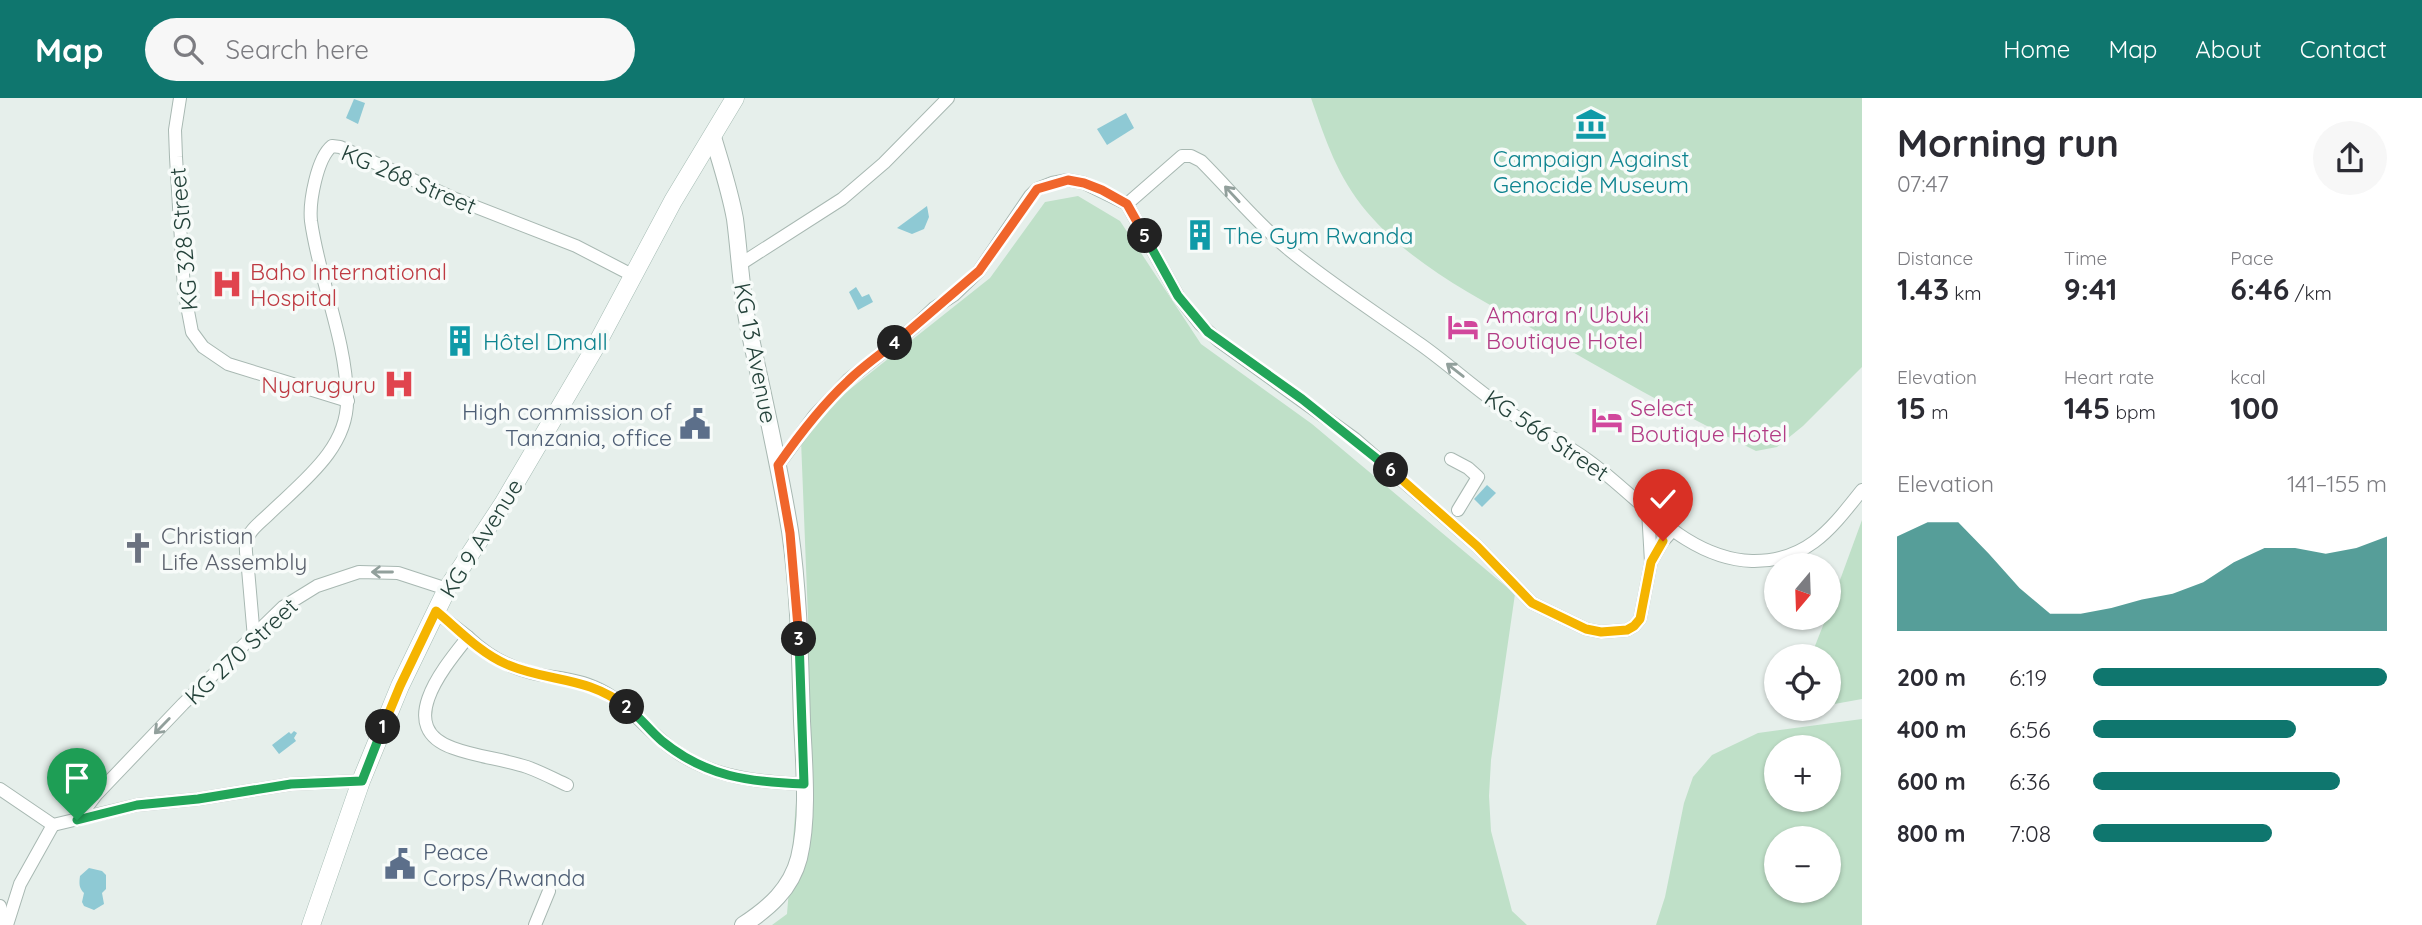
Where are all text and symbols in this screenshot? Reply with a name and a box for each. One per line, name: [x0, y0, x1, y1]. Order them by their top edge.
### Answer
search box: [145, 18, 635, 81]
text: Map: [35, 29, 103, 70]
icon: search: [169, 30, 207, 68]
text: Search here: [225, 33, 369, 66]
text: Home: [2003, 34, 2070, 64]
text: Map: [2108, 34, 2157, 64]
text: About: [2195, 34, 2262, 64]
text: Contact: [2300, 34, 2387, 64]
museum icon: Campaign Against Genocide Museum: [1574, 107, 1608, 141]
text: Morning run: [1897, 119, 2119, 167]
button: share: [2313, 121, 2387, 195]
street label: KG 268 Street: [337, 138, 481, 221]
place label: Campaign Against Genocide Museum: [1493, 144, 1689, 199]
street label: KG 328 Street: [162, 166, 204, 312]
text: 07:47: [1897, 169, 1949, 198]
one-way arrow: [1223, 186, 1240, 203]
pin: 5: [1128, 218, 1162, 254]
building icon: The Gym Rwanda: [1183, 218, 1217, 252]
place label: The Gym Rwanda: [1223, 221, 1413, 250]
text: 5: [1139, 223, 1150, 247]
text: Distance: [1897, 246, 1973, 270]
text: Time: [2064, 246, 2107, 270]
text: Pace: [2230, 246, 2274, 270]
place label: Baho International Hospital: [250, 257, 447, 312]
hospital icon: Baho International Hospital: [210, 267, 244, 301]
text: 1.43: [1897, 270, 1949, 308]
text: 9:41: [2064, 270, 2117, 308]
text: 6:46: [2230, 270, 2289, 308]
street label: KG 13 Avenue: [728, 280, 784, 426]
text: km: [1949, 281, 1982, 305]
text: /km: [2289, 281, 2332, 305]
place label: Amara n' Ubuki Boutique Hotel: [1486, 300, 1649, 355]
hotel icon: Amara n' Ubuki Boutique Hotel: [1446, 310, 1480, 344]
building icon: Hôtel Dmall: [443, 324, 477, 358]
pin: 4: [878, 326, 912, 360]
place label: Hôtel Dmall: [483, 327, 608, 356]
text: 4: [889, 330, 900, 354]
one-way arrow: [1446, 362, 1465, 377]
text: Elevation: [1897, 365, 1977, 389]
text: Heart rate: [2064, 365, 2154, 389]
text: kcal: [2230, 365, 2266, 389]
hospital icon: Nyaruguru: [382, 367, 416, 401]
place label: Nyaruguru: [261, 370, 376, 399]
street label: KG 566 Street: [1479, 383, 1615, 487]
text: 15: [1897, 389, 1926, 427]
text: 145: [2064, 389, 2110, 427]
text: 100: [2230, 389, 2279, 427]
place label: Select Boutique Hotel: [1630, 393, 1787, 448]
place label: High commission of Tanzania, office: [462, 397, 672, 452]
text: m: [1926, 400, 1948, 424]
text: bpm: [2110, 400, 2156, 424]
hotel icon: Select Boutique Hotel: [1590, 403, 1624, 437]
public building icon: High commission of Tanzania, office: [678, 407, 712, 441]
pin: 6: [1374, 452, 1408, 488]
text: 6: [1385, 457, 1396, 481]
pin: [1633, 469, 1693, 541]
text: Elevation: [1897, 469, 1994, 498]
text: 141–155 m: [2287, 469, 2387, 498]
street label: KG 9 Avenue: [433, 473, 529, 603]
icon: check: [1644, 480, 1682, 518]
place label: Christian Life Assembly: [161, 521, 307, 576]
church icon: Christian Life Assembly: [121, 531, 155, 565]
north arrow: [1764, 553, 1841, 630]
map controls: [1764, 553, 1841, 903]
one-way arrow: [370, 566, 393, 579]
street label: KG 270 Street: [178, 591, 304, 711]
pin: 3: [782, 622, 816, 656]
text: 3: [793, 626, 804, 650]
button: locate: [1764, 644, 1841, 721]
text: 200 m: [1897, 663, 1966, 692]
text: 6:19: [2009, 663, 2047, 692]
pin: 2: [610, 690, 644, 724]
text: 2: [621, 694, 632, 718]
pin: 1: [366, 710, 400, 744]
text: 1: [379, 714, 386, 738]
text: 400 m: [1897, 715, 1966, 744]
text: 6:56: [2009, 715, 2051, 744]
one-way arrow: [154, 717, 171, 734]
button: +: [1764, 735, 1841, 812]
pin: [47, 748, 107, 820]
icon: arrive: [58, 759, 96, 797]
text: 600 m: [1897, 767, 1966, 796]
text: 6:36: [2009, 767, 2050, 796]
text: 800 m: [1897, 819, 1966, 848]
text: 7:08: [2009, 819, 2051, 848]
button: −: [1764, 826, 1841, 903]
place label: Peace Corps/Rwanda: [423, 837, 585, 892]
public building icon: Peace Corps/Rwanda: [383, 847, 417, 881]

